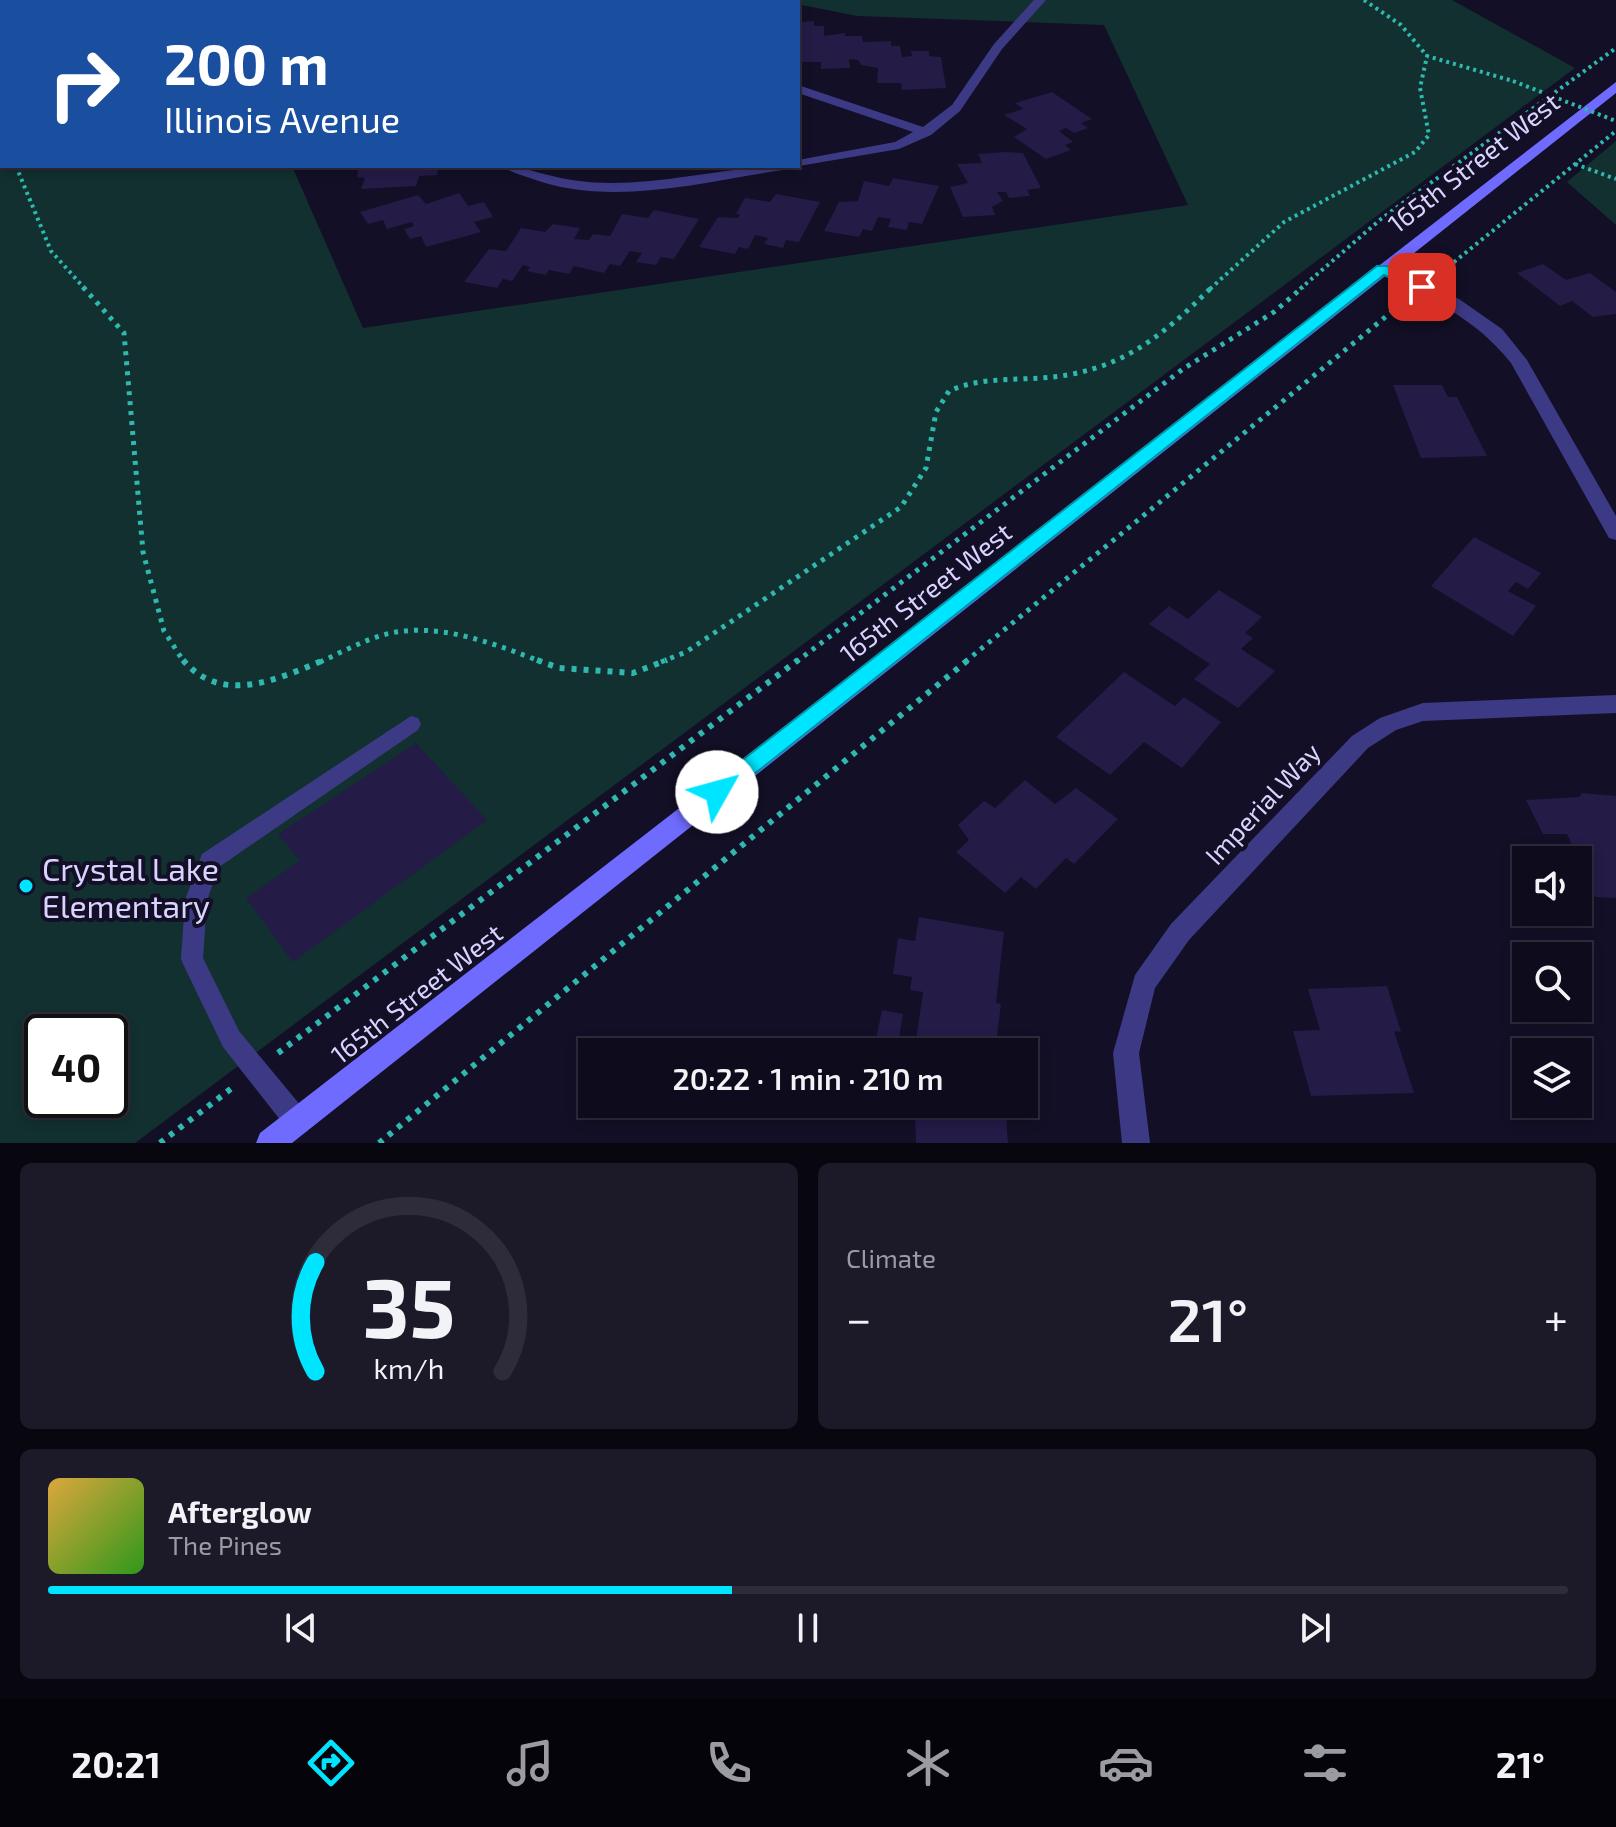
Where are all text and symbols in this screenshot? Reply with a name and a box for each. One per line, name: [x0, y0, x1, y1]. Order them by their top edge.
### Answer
text: 200 m: [164, 29, 329, 96]
icon: right: [32, 32, 136, 136]
street label: 165th Street West: [1381, 85, 1565, 239]
text: Illinois Avenue: [164, 97, 400, 140]
pin: [1388, 253, 1456, 321]
icon: arrive: [1400, 265, 1444, 309]
street label: 165th Street West: [833, 515, 1017, 669]
street label: Imperial Way: [1198, 736, 1326, 870]
position arrow: [675, 750, 759, 834]
map controls: [1512, 846, 1592, 1118]
button: sound: [1512, 846, 1592, 926]
place label: Crystal Lake Elementary: [42, 849, 219, 924]
marker: Crystal Lake Elementary: [17, 877, 35, 895]
street label: 165th Street West: [324, 916, 508, 1070]
button: search: [1512, 942, 1592, 1022]
speed limit sign: 40: [24, 1014, 128, 1118]
button: layers: [1512, 1038, 1592, 1118]
text: 20:22 · 1 min · 210 m: [673, 1060, 943, 1096]
text: Climate: [846, 1242, 936, 1273]
text: 35: [362, 1255, 456, 1355]
text: 21°: [1167, 1282, 1248, 1354]
text: −: [846, 1291, 872, 1344]
text: +: [1544, 1291, 1568, 1344]
text: km/h: [374, 1350, 444, 1385]
text: Afterglow: [168, 1493, 312, 1529]
text: The Pines: [168, 1529, 282, 1560]
icon: previous: [279, 1606, 323, 1650]
icon: pause: [786, 1606, 830, 1650]
icon: next: [1293, 1606, 1337, 1650]
icon: directions: [303, 1735, 359, 1791]
icon: music: [502, 1735, 558, 1791]
icon: phone: [701, 1735, 757, 1791]
icon: climate: [900, 1735, 956, 1791]
icon: car: [1098, 1735, 1154, 1791]
icon: filters: [1297, 1735, 1353, 1791]
text: 20:21: [71, 1742, 161, 1785]
text: 21°: [1496, 1742, 1545, 1785]

